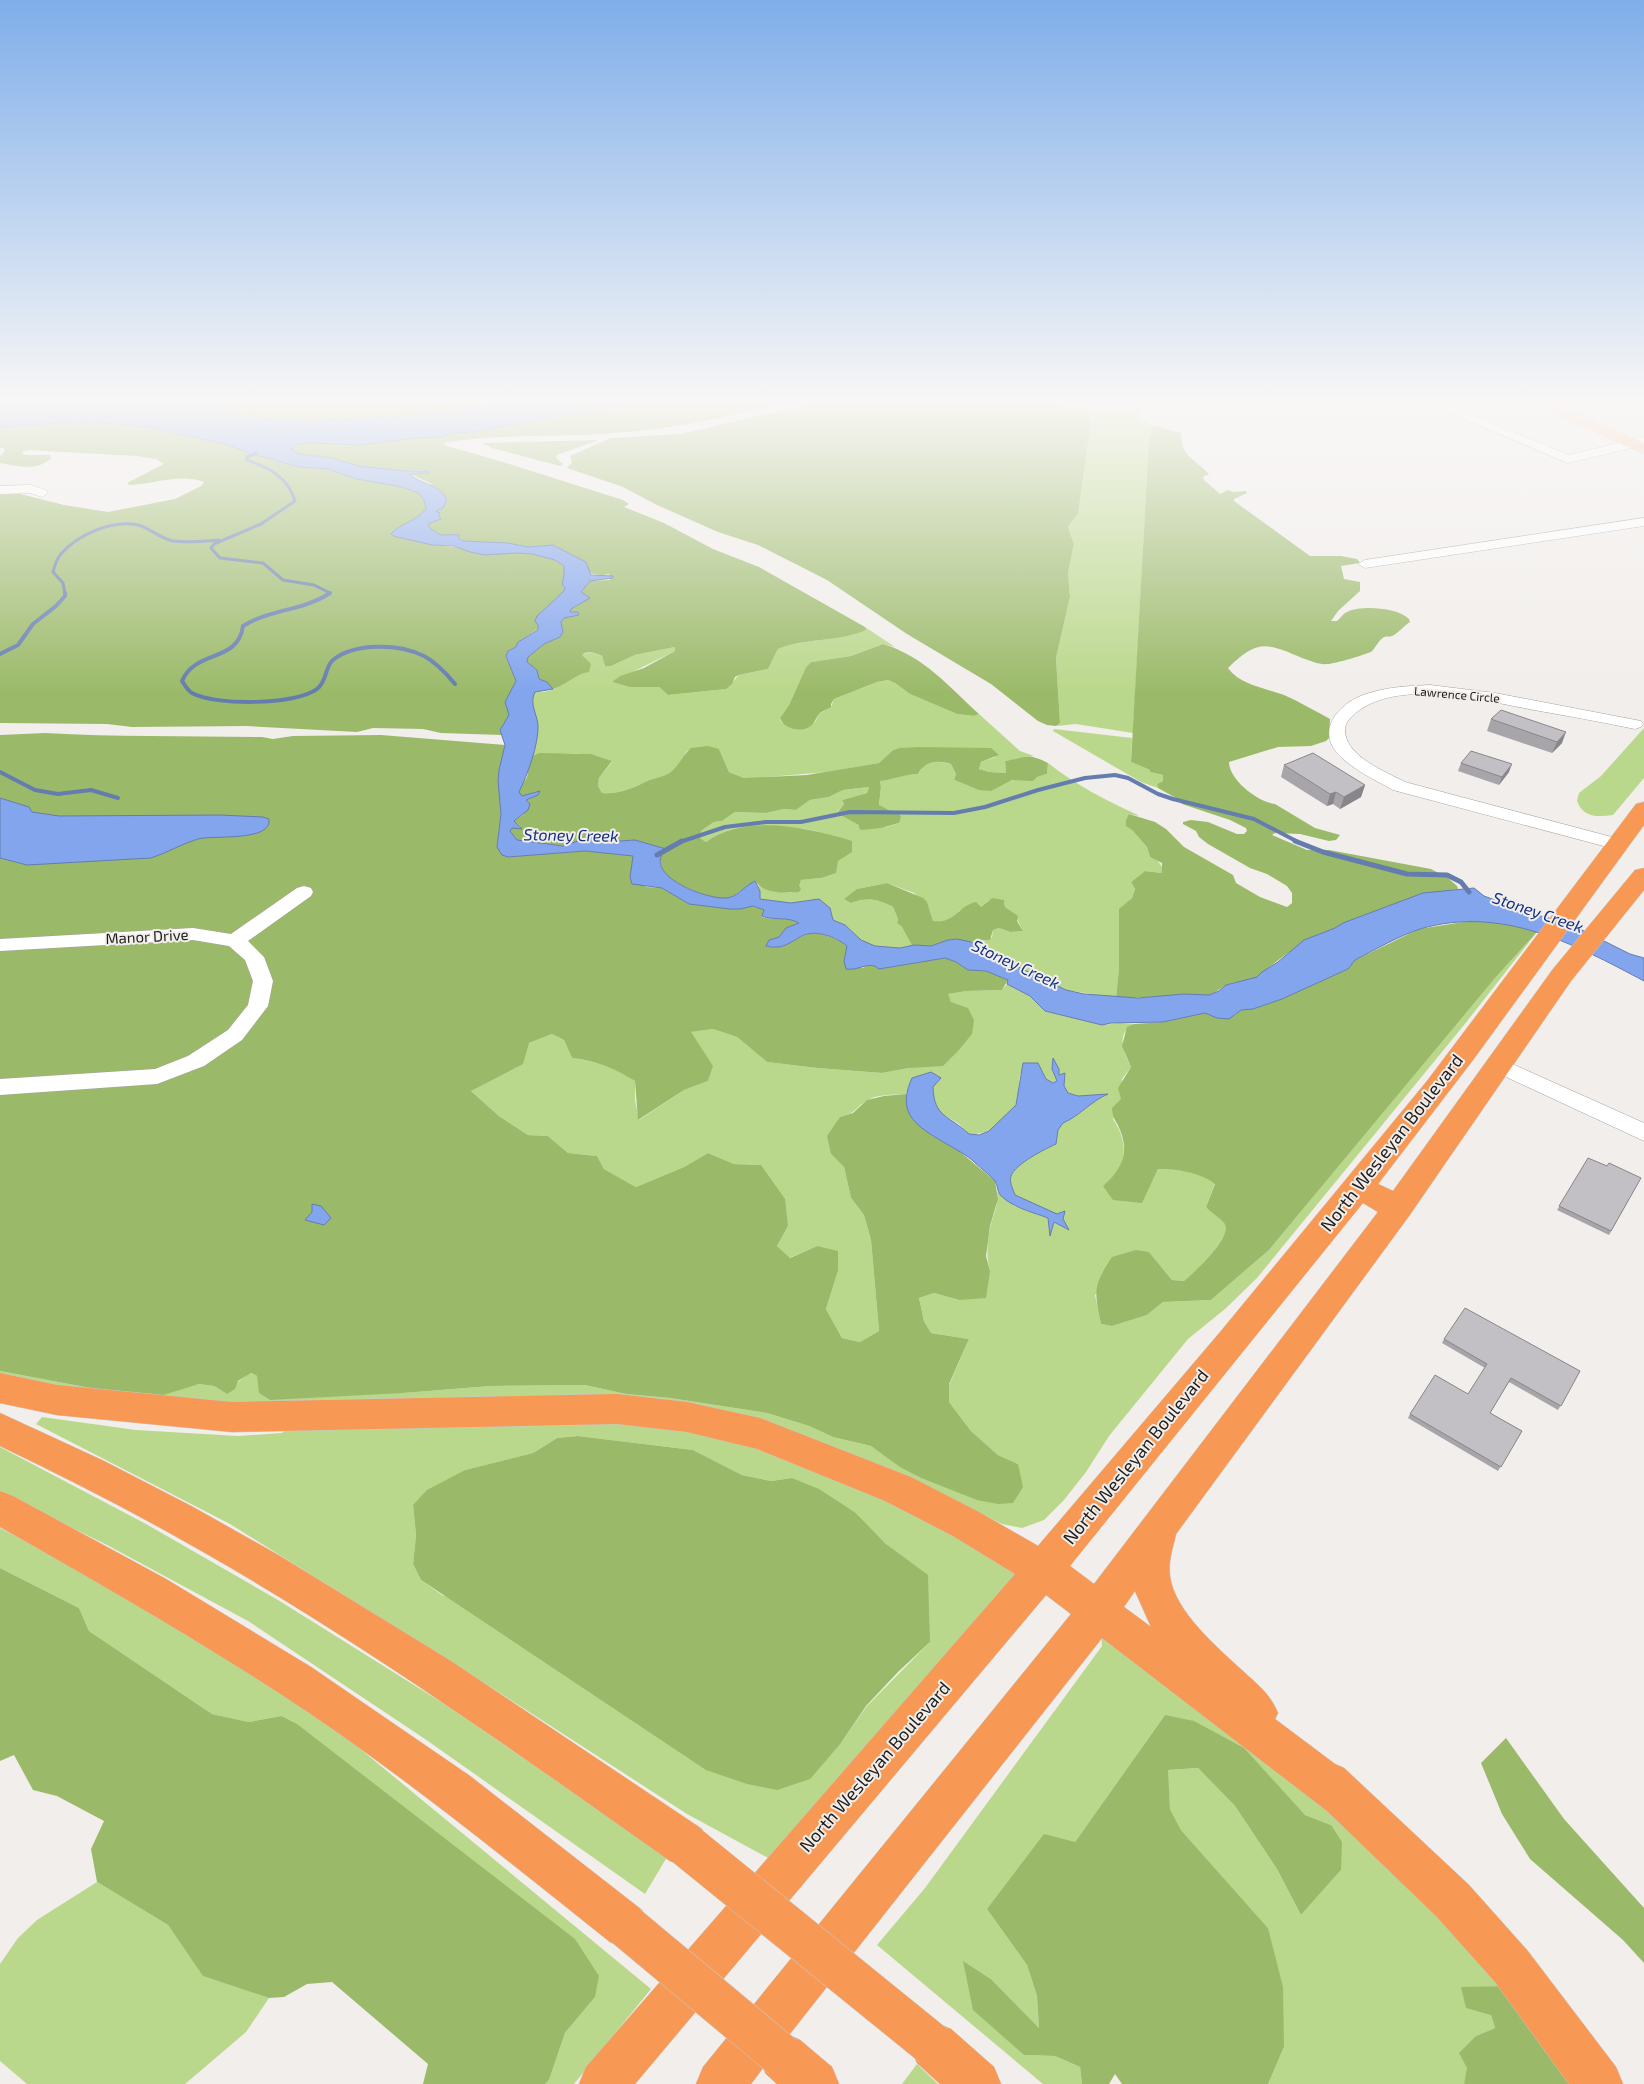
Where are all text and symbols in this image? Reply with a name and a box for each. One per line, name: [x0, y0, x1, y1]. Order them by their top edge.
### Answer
street label: Lawrence Circle: [1414, 683, 1501, 705]
water label: Stoney Creek: [523, 824, 619, 846]
water label: Stoney Creek: [1490, 887, 1586, 937]
street label: Manor Drive: [105, 925, 189, 947]
water label: Stoney Creek: [969, 935, 1063, 993]
street label: North Wesleyan Boulevard: [1315, 1049, 1467, 1235]
street label: North Wesleyan Boulevard: [1058, 1364, 1213, 1548]
street label: North Wesleyan Boulevard: [794, 1677, 954, 1856]

